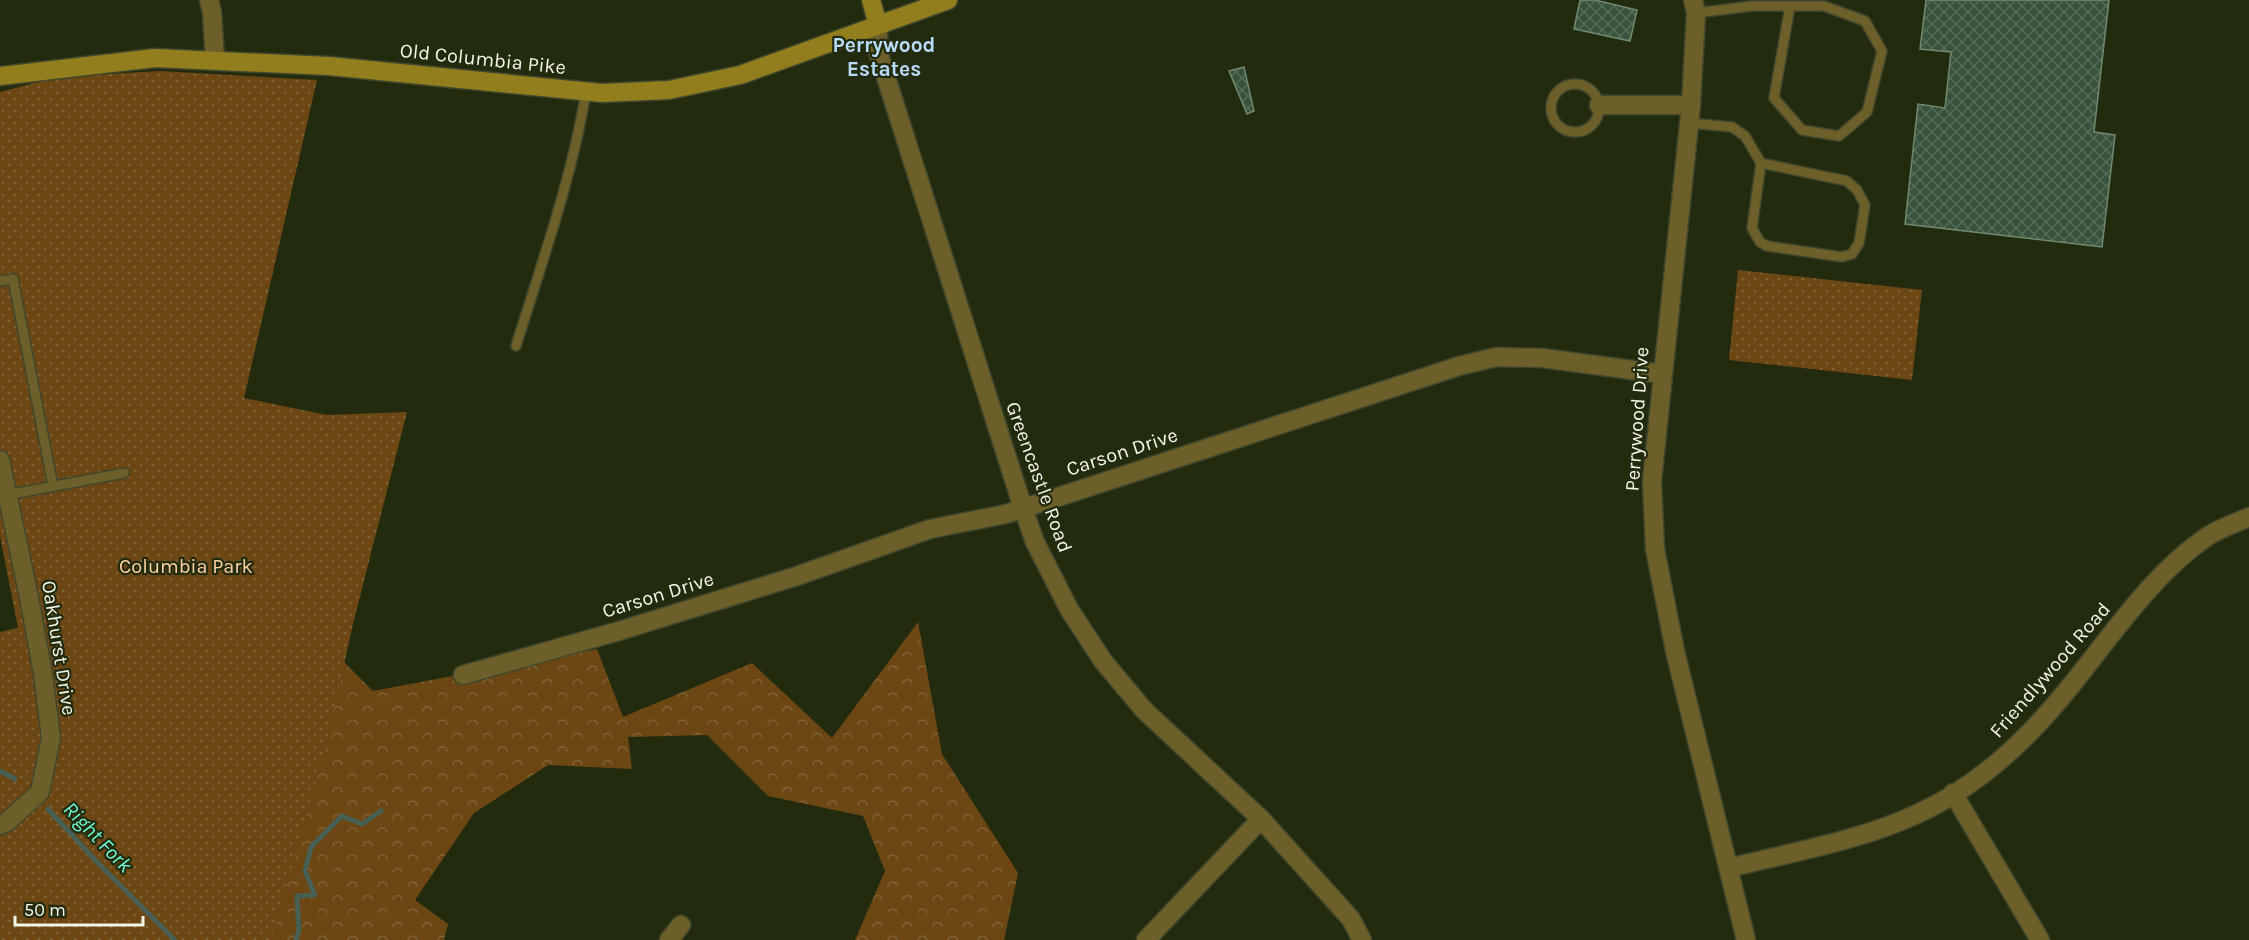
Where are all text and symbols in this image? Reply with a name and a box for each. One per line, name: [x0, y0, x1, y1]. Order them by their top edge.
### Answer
district label: Perrywood Estates: [833, 33, 935, 81]
street label: Old Columbia Pike: [399, 39, 567, 79]
street label: Perrywood Drive: [1620, 346, 1654, 492]
street label: Greencastle Road: [1001, 398, 1077, 556]
street label: Carson Drive: [1064, 423, 1180, 481]
park label: Columbia Park: [119, 555, 253, 578]
street label: Carson Drive: [599, 567, 717, 623]
street label: Oakhurst Drive: [37, 579, 81, 717]
street label: Friendlywood Road: [1985, 598, 2115, 742]
water label: Right Fork: [59, 797, 138, 877]
scale bar: [15, 889, 142, 927]
text: 50 m: [24, 899, 66, 921]

